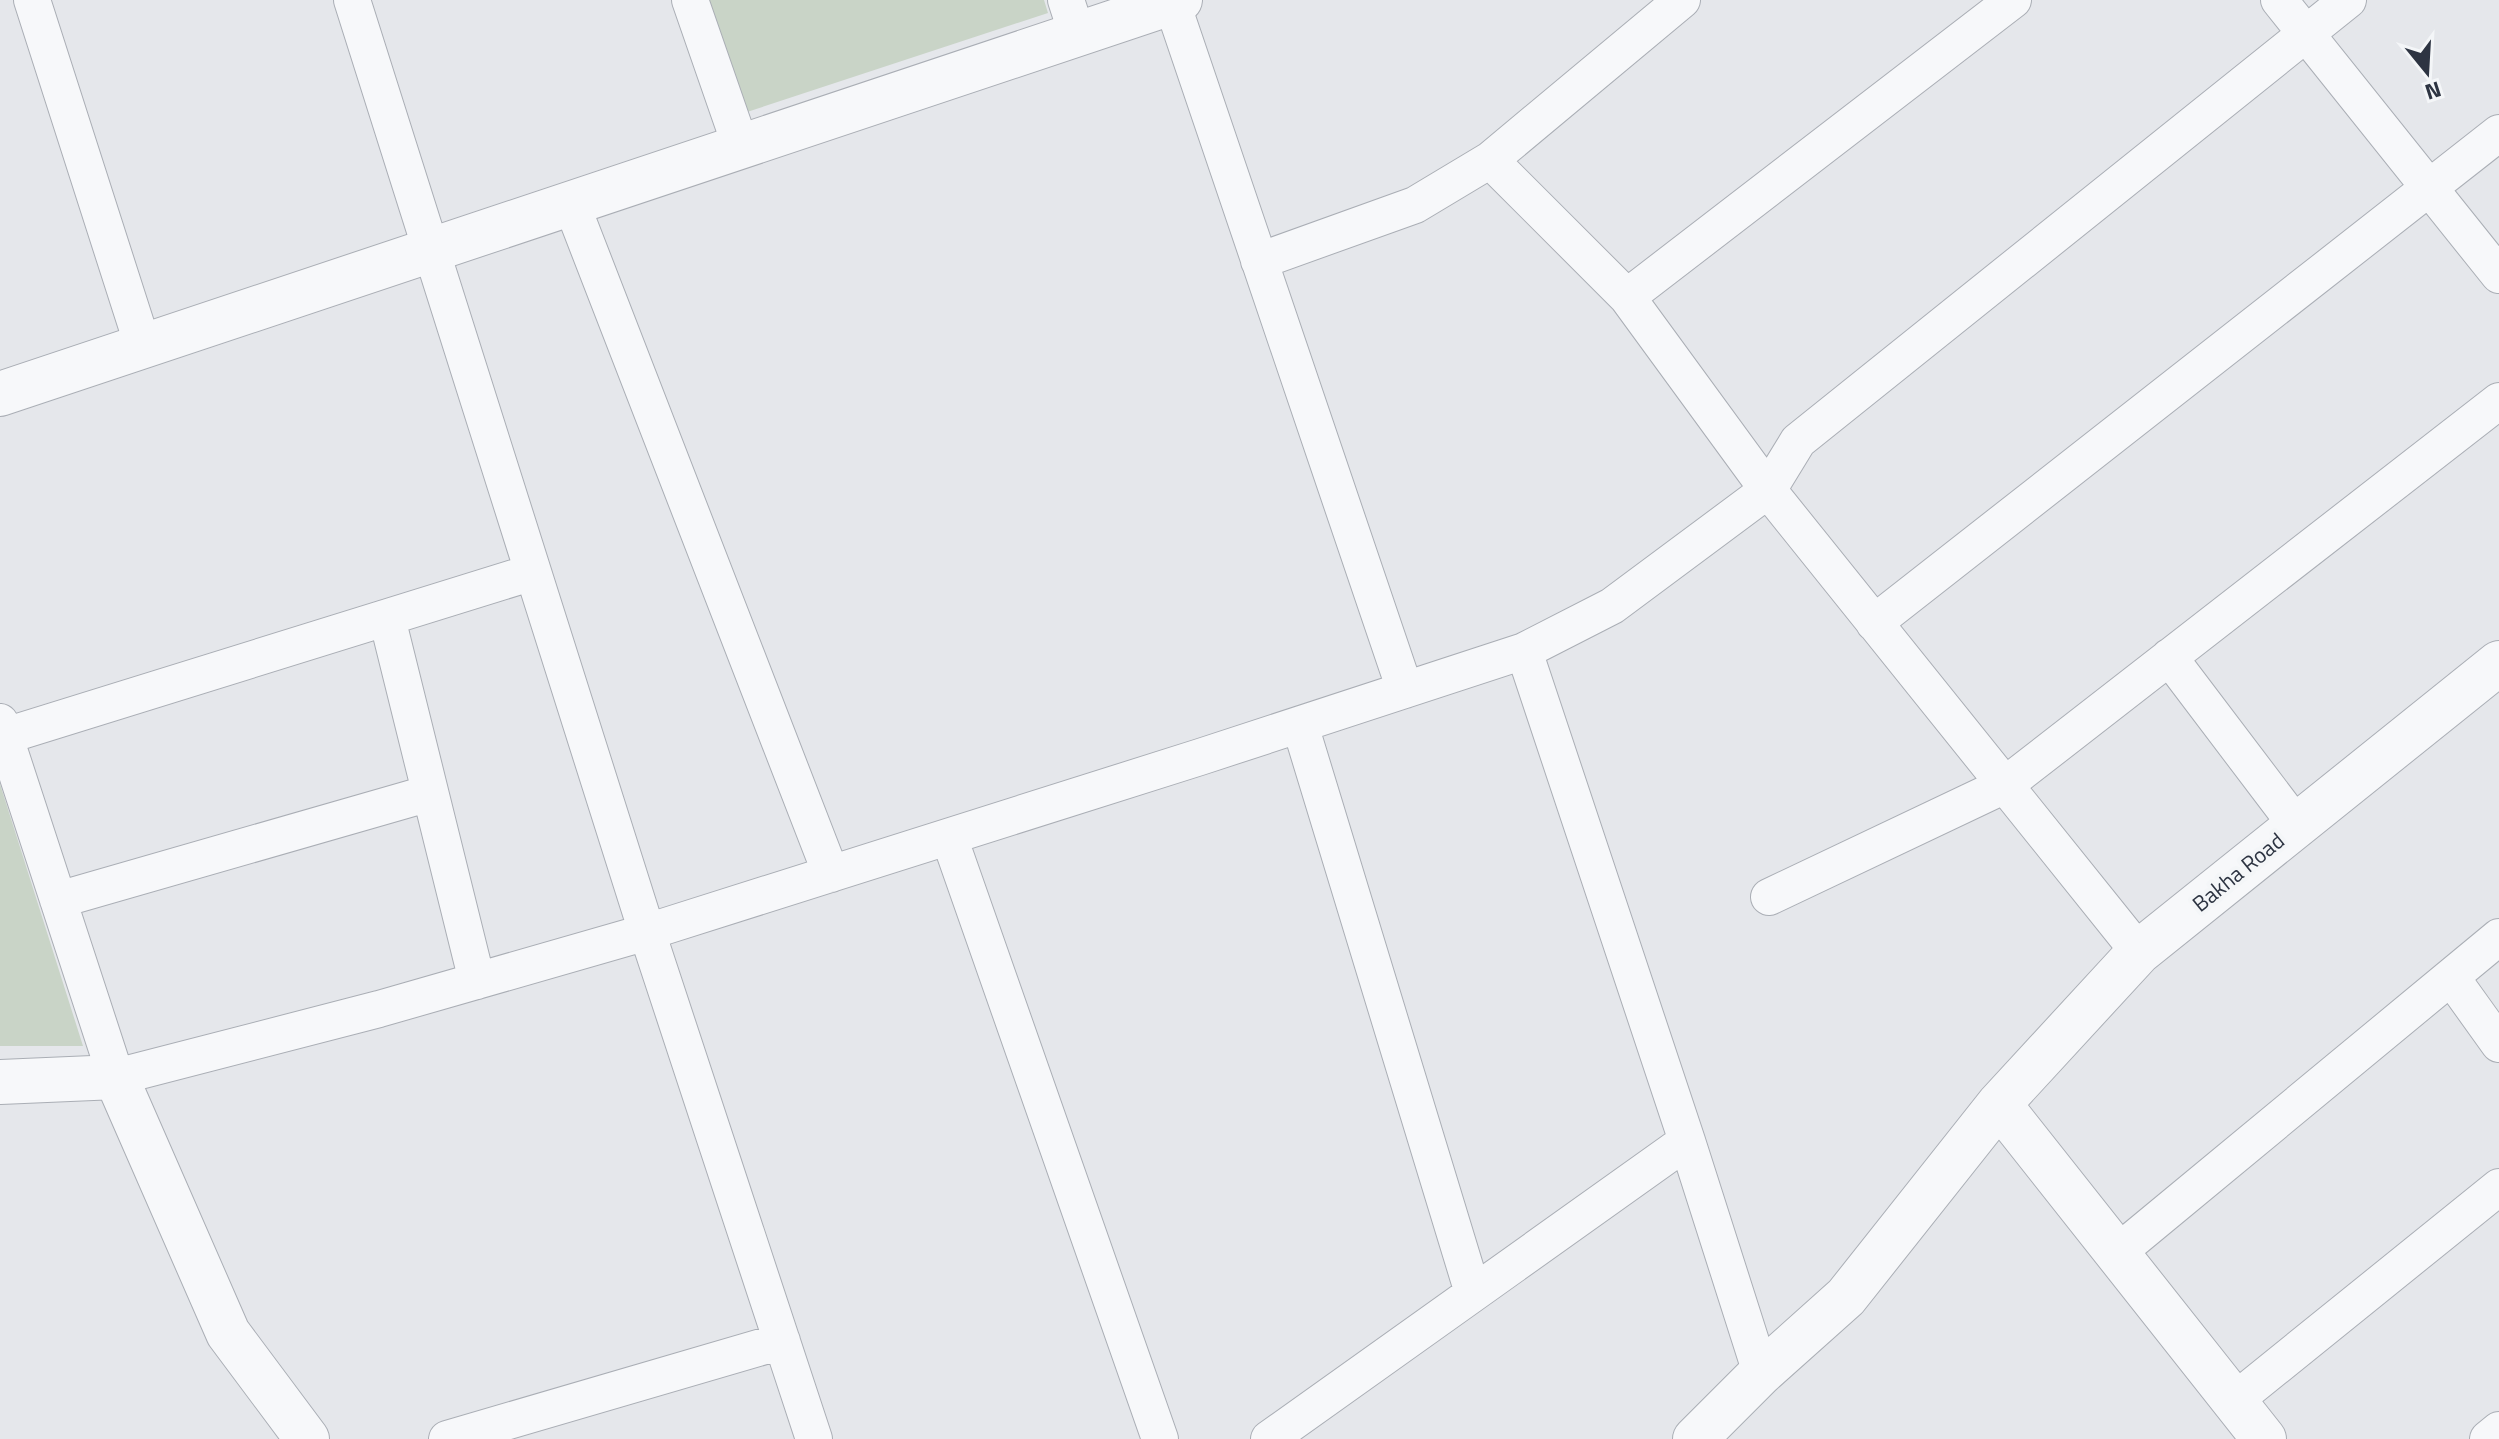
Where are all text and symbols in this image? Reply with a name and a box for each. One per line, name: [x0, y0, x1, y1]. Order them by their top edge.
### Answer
north arrow: [2387, 32, 2467, 112]
text: N: [2421, 72, 2446, 110]
street label: Bakha Road: [2184, 824, 2292, 920]

